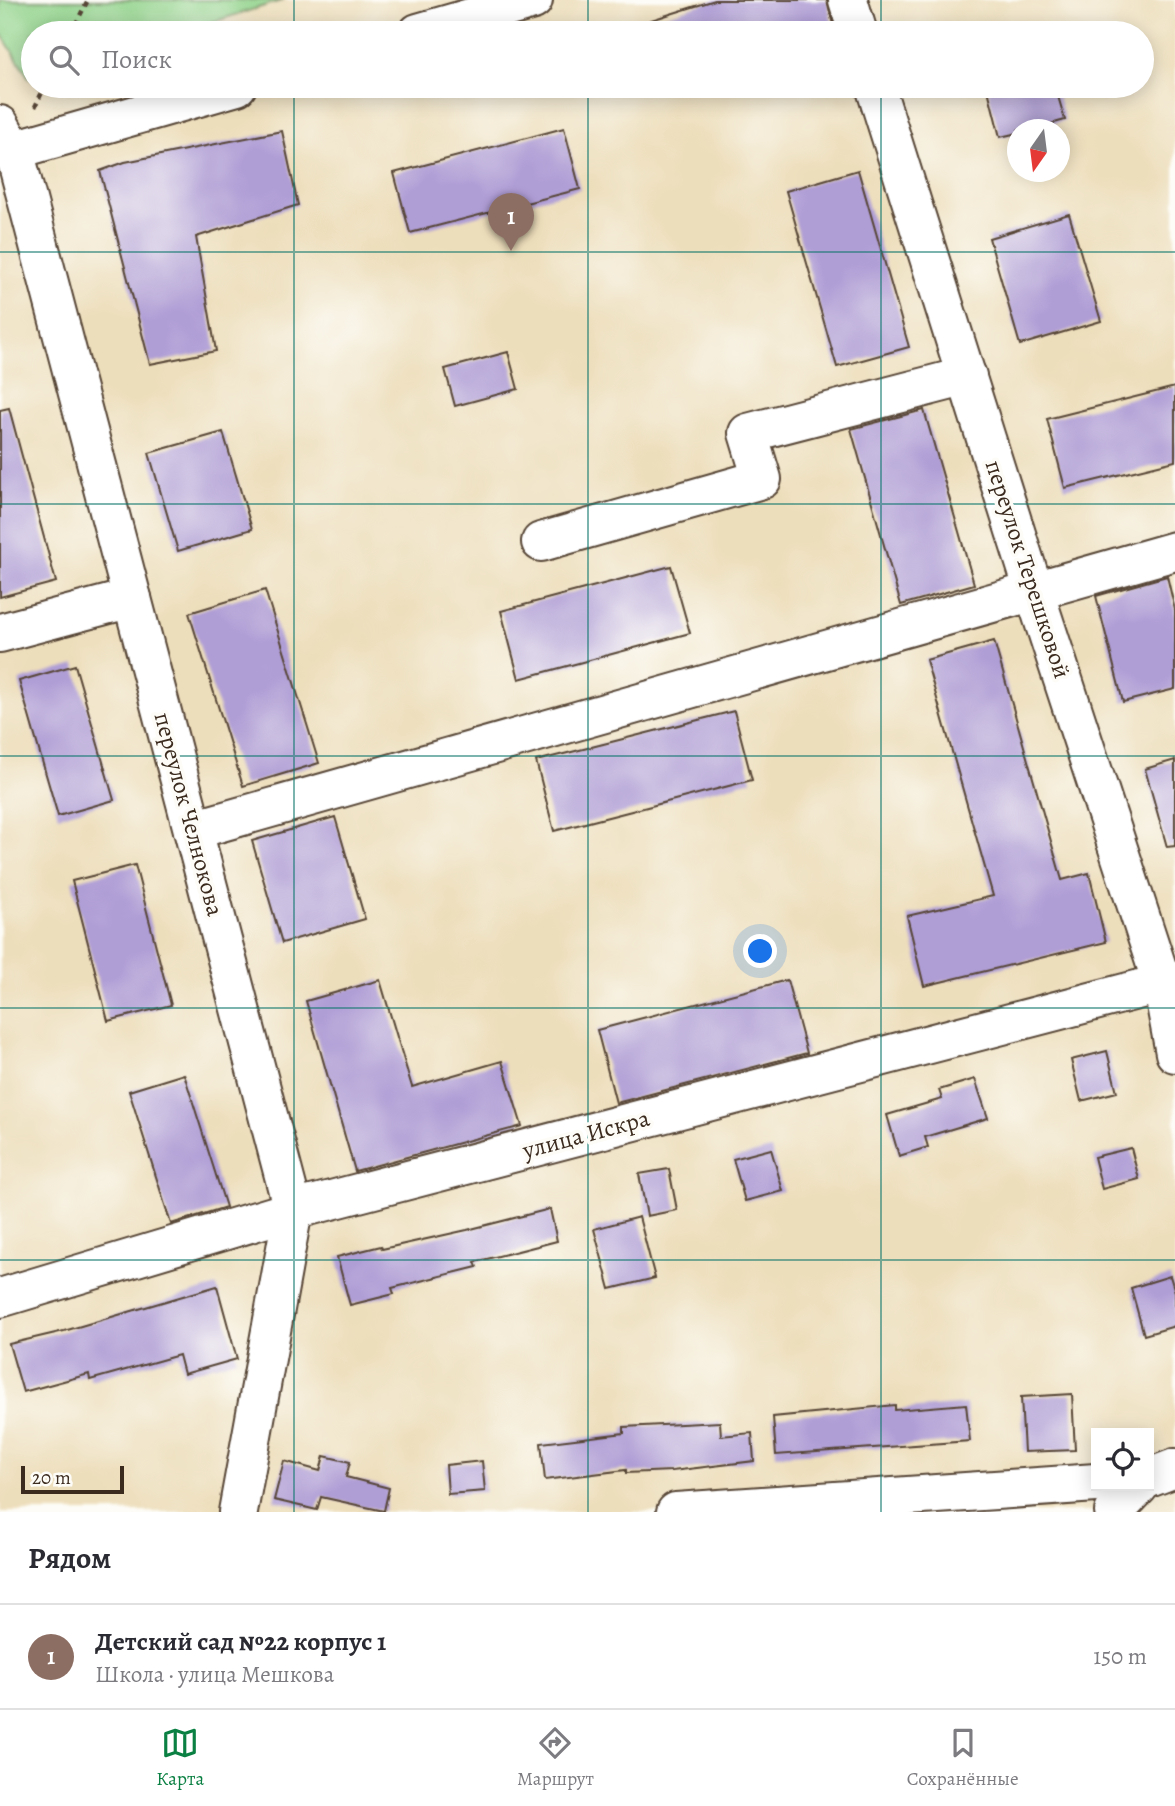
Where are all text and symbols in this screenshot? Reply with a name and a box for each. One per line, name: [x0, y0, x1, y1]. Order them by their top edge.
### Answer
search box: [21, 21, 1154, 98]
icon: search: [45, 41, 83, 79]
text: Поиск: [101, 42, 172, 77]
north arrow: [1007, 119, 1070, 182]
pin: 1: [488, 193, 534, 251]
street label: переулок Терешковой: [978, 456, 1078, 682]
street label: переулок Челнокова: [146, 709, 232, 919]
your location: [743, 934, 777, 968]
street label: улица Искра: [518, 1102, 653, 1167]
map controls: [1091, 1428, 1154, 1491]
button: locate: [1091, 1428, 1154, 1491]
scale bar: [21, 1463, 124, 1495]
text: 20 m: [32, 1465, 71, 1491]
text: Рядом: [28, 1538, 111, 1578]
text: Детский сад №22 корпус 1: [95, 1624, 386, 1659]
text: 1: [47, 1641, 55, 1672]
text: 150 m: [1093, 1641, 1147, 1672]
text: Школа · улица Мешкова: [95, 1659, 334, 1690]
tab: Карта: [156, 1724, 204, 1792]
tab: Маршрут: [517, 1724, 594, 1792]
tab: Сохранённые: [907, 1724, 1019, 1792]

